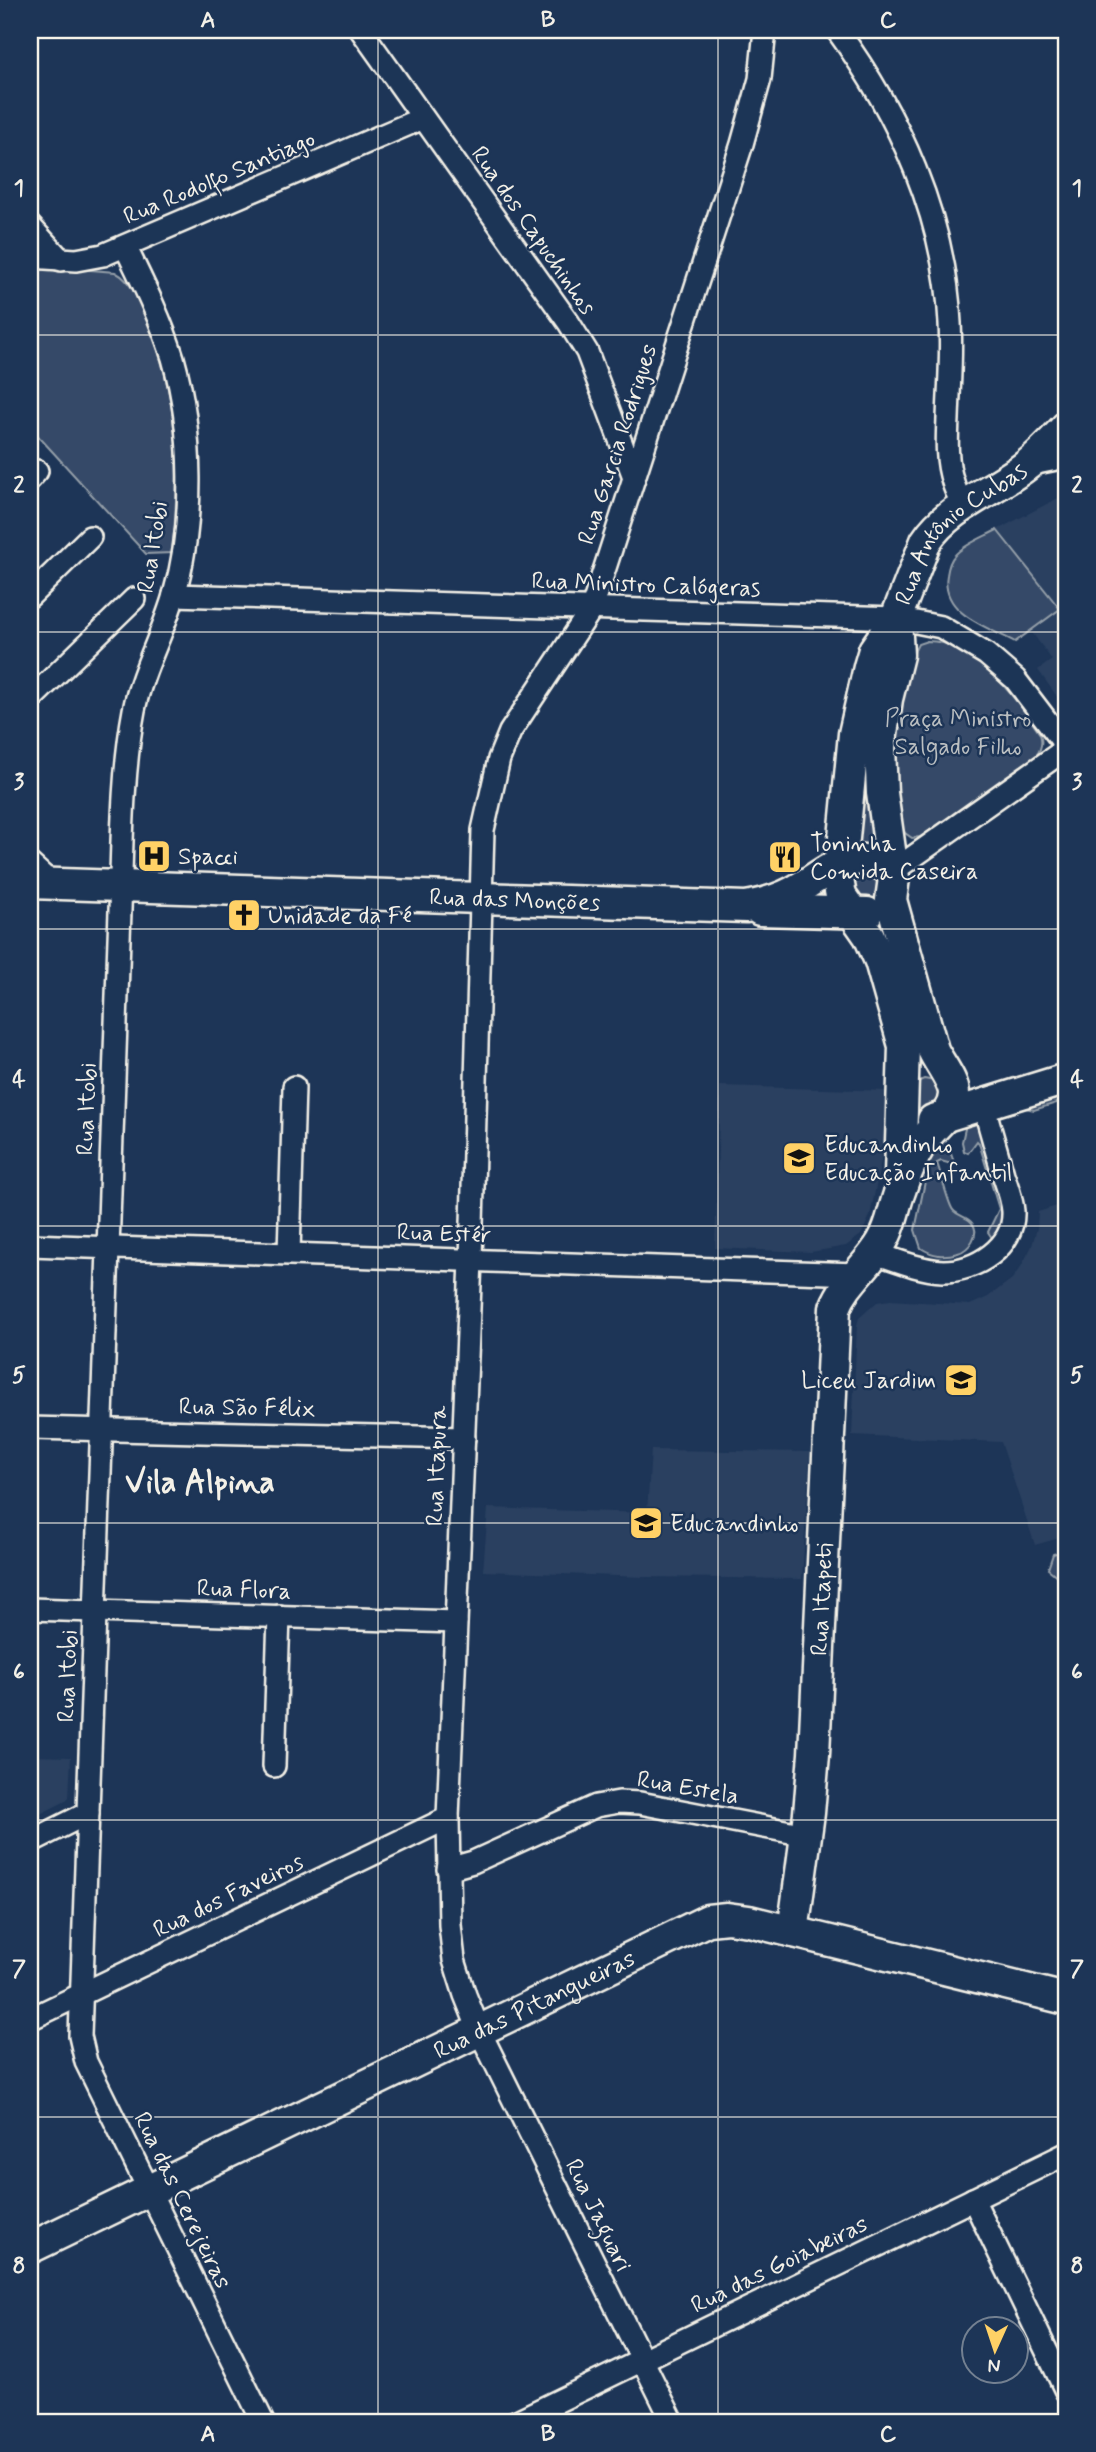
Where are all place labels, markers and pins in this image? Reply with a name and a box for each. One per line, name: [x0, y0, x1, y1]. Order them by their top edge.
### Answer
place label: Toninha Comida Caseira: [810, 829, 978, 888]
hospital icon: Spacci: [135, 837, 173, 875]
restaurant icon: Toninha Comida Caseira: [766, 838, 804, 876]
place label: Spacci: [178, 842, 238, 873]
church icon: Unidade da Fé: [225, 896, 263, 934]
place label: Unidade da Fé: [268, 901, 412, 932]
place label: Educandinho Educação Infantil: [824, 1130, 1012, 1189]
school or university icon: Educandinho Educação Infantil: [780, 1139, 818, 1177]
school or university icon: Liceu Jardim: [942, 1361, 980, 1399]
place label: Liceu Jardim: [801, 1366, 936, 1397]
school or university icon: Educandinho: [627, 1504, 665, 1542]
place label: Educandinho: [670, 1509, 798, 1540]

